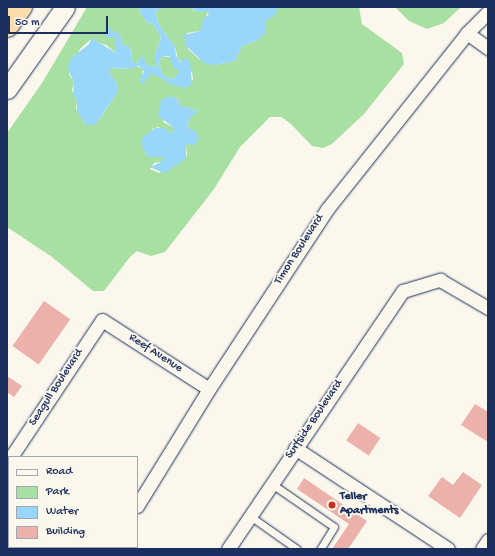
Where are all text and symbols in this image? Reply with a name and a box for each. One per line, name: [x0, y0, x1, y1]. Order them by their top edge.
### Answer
scale bar: [10, 8, 110, 34]
text: 50 m: [15, 16, 40, 30]
street label: Timon Boulevard: [272, 212, 328, 288]
street label: Reef Avenue: [125, 331, 185, 377]
street label: Seagull Boulevard: [27, 347, 87, 429]
street label: Surfside Boulevard: [283, 378, 347, 462]
legend: [8, 456, 138, 548]
text: Road: [46, 465, 72, 479]
text: Park: [46, 485, 69, 499]
place label: Teller Apartments: [340, 491, 399, 519]
marker: Teller Apartments: [327, 500, 337, 510]
text: Water: [46, 505, 78, 519]
text: Building: [46, 525, 85, 539]

